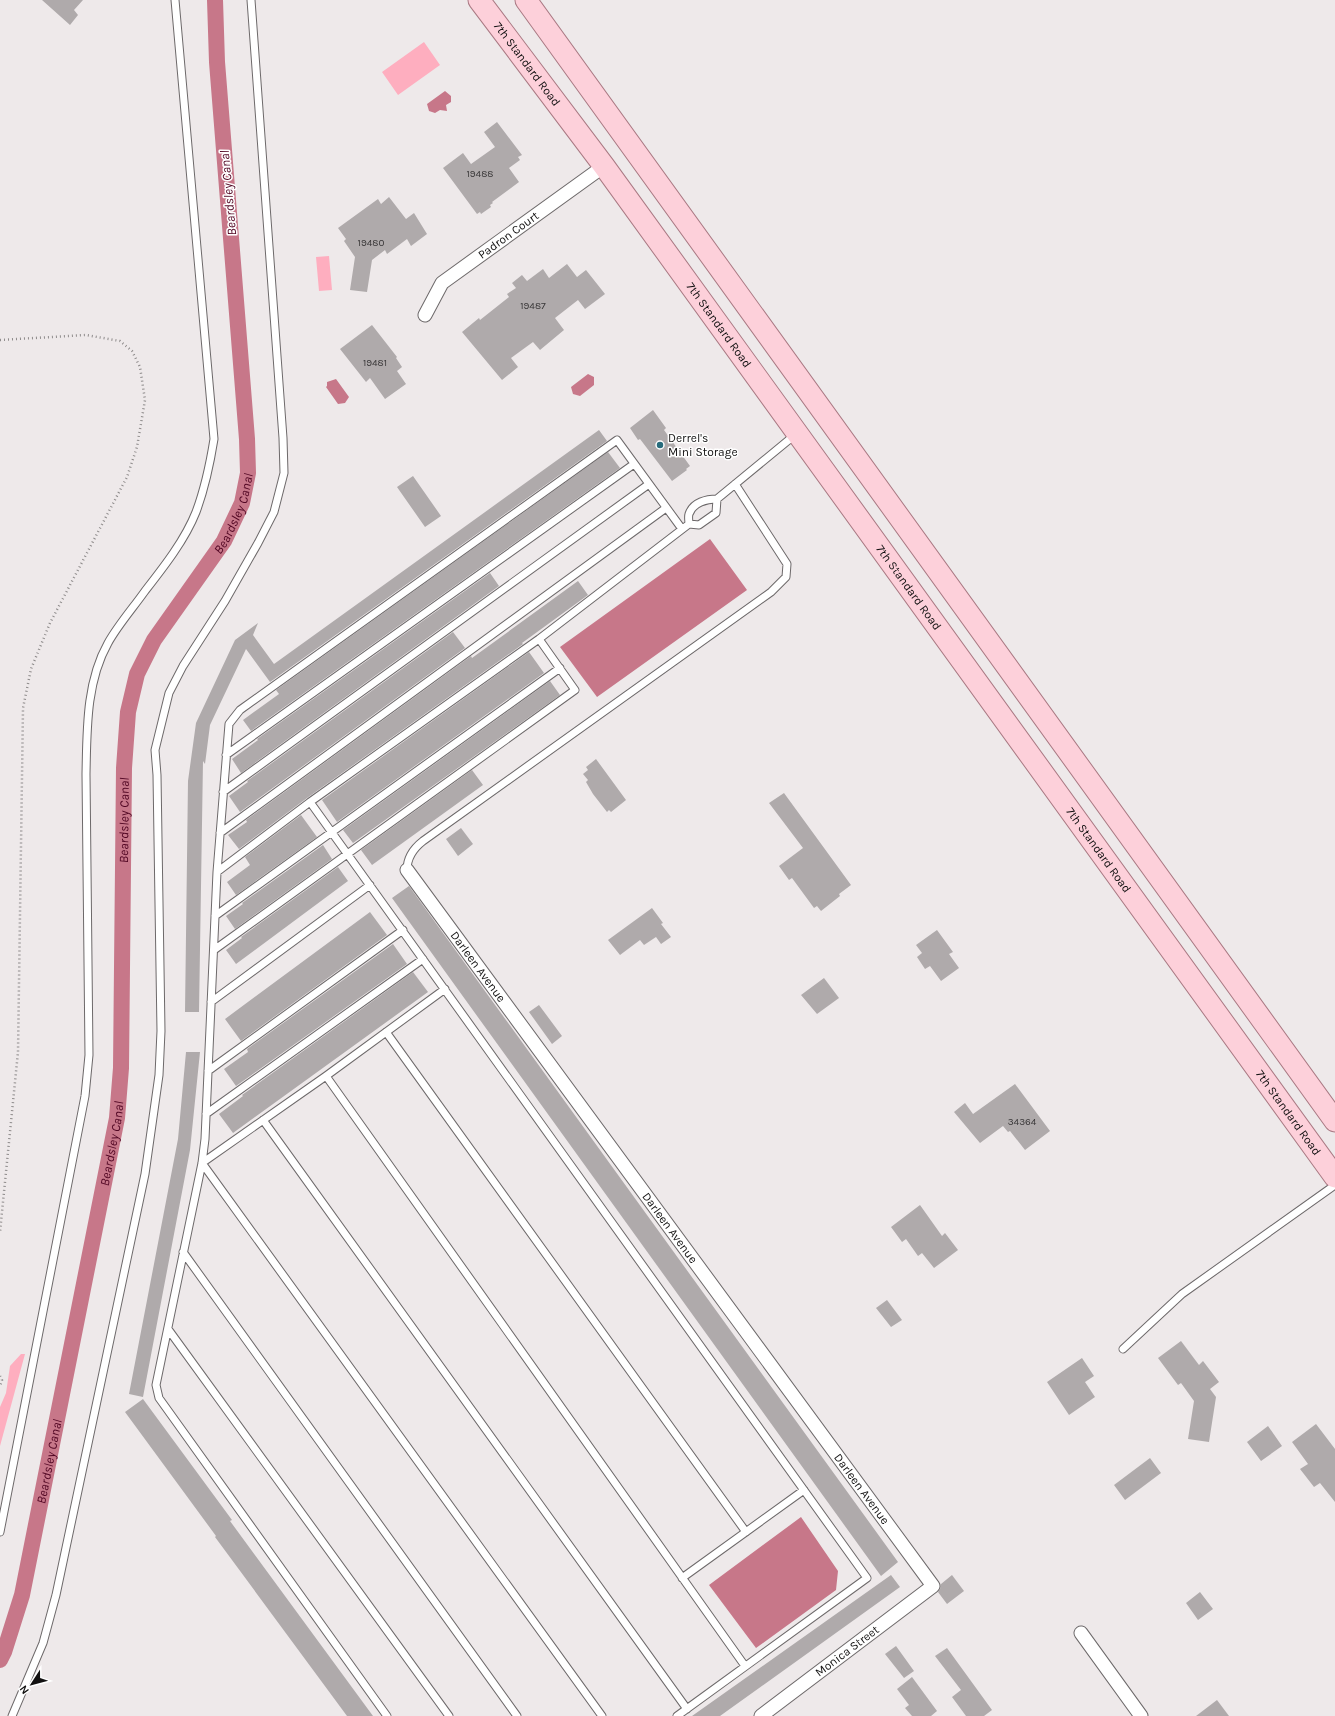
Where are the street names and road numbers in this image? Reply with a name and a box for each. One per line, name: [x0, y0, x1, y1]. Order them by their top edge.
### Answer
street label: 7th Standard Road: [491, 19, 563, 109]
street label: Padron Court: [475, 208, 542, 262]
street label: 7th Standard Road: [684, 280, 754, 370]
street label: 7th Standard Road: [873, 542, 944, 633]
street label: 7th Standard Road: [1063, 805, 1134, 895]
street label: Darleen Avenue: [447, 929, 509, 1005]
street label: 7th Standard Road: [1253, 1067, 1324, 1158]
street label: Darleen Avenue: [639, 1190, 700, 1266]
street label: Darleen Avenue: [831, 1451, 892, 1527]
street label: Monica Street: [812, 1622, 882, 1680]

